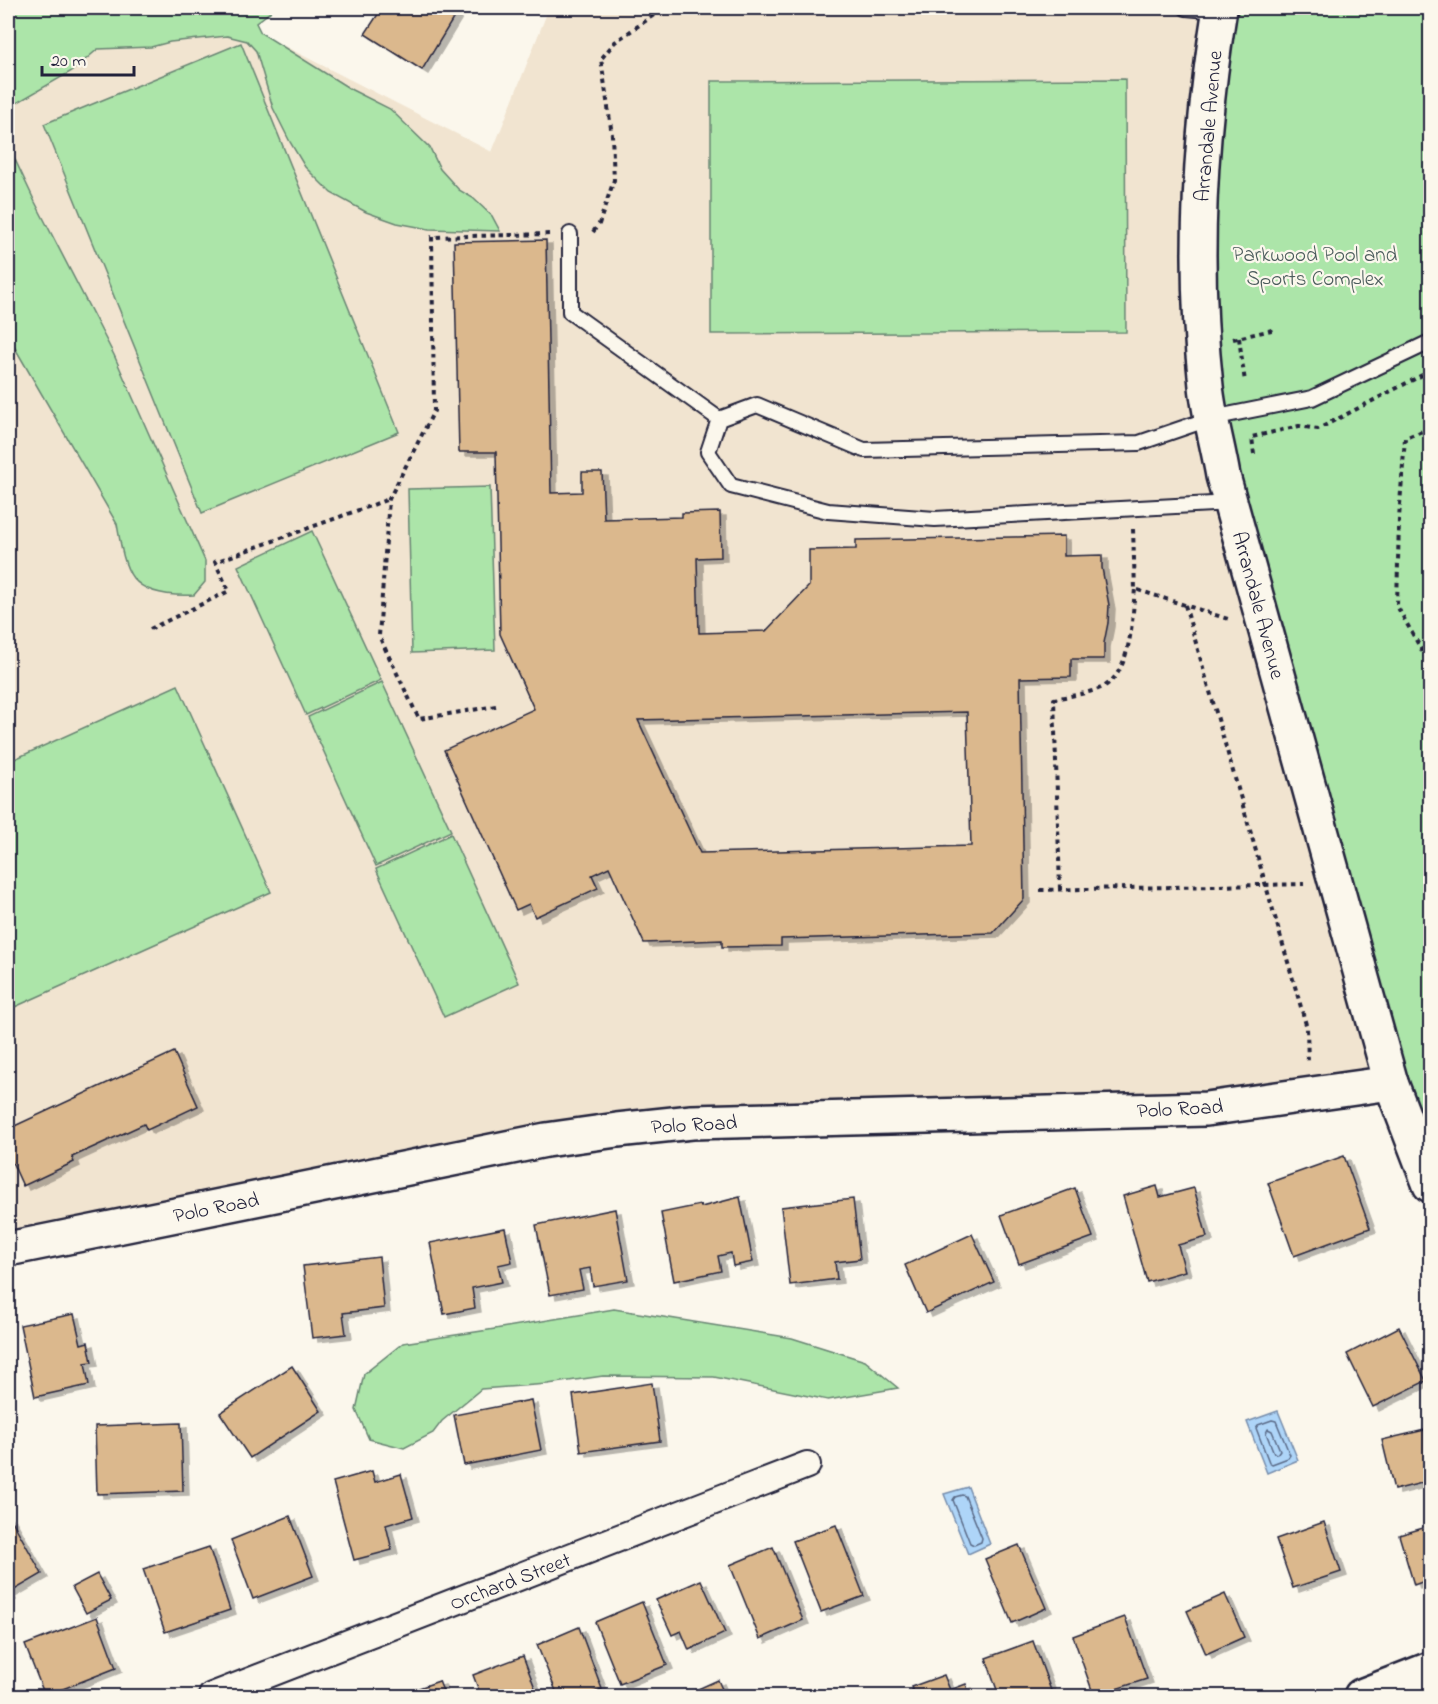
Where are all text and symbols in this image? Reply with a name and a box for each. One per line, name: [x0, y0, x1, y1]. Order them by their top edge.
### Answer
scale bar: [42, 39, 134, 77]
text: 20 m: [51, 49, 86, 75]
street label: Arrandale Avenue: [1188, 49, 1232, 203]
park label: Parkwood Pool and Sports Complex: [1233, 241, 1398, 295]
street label: Arrandale Avenue: [1223, 528, 1291, 683]
street label: Polo Road: [1136, 1093, 1224, 1127]
street label: Polo Road: [650, 1109, 738, 1143]
street label: Polo Road: [171, 1186, 262, 1232]
street label: Orchard Street: [446, 1546, 576, 1620]

